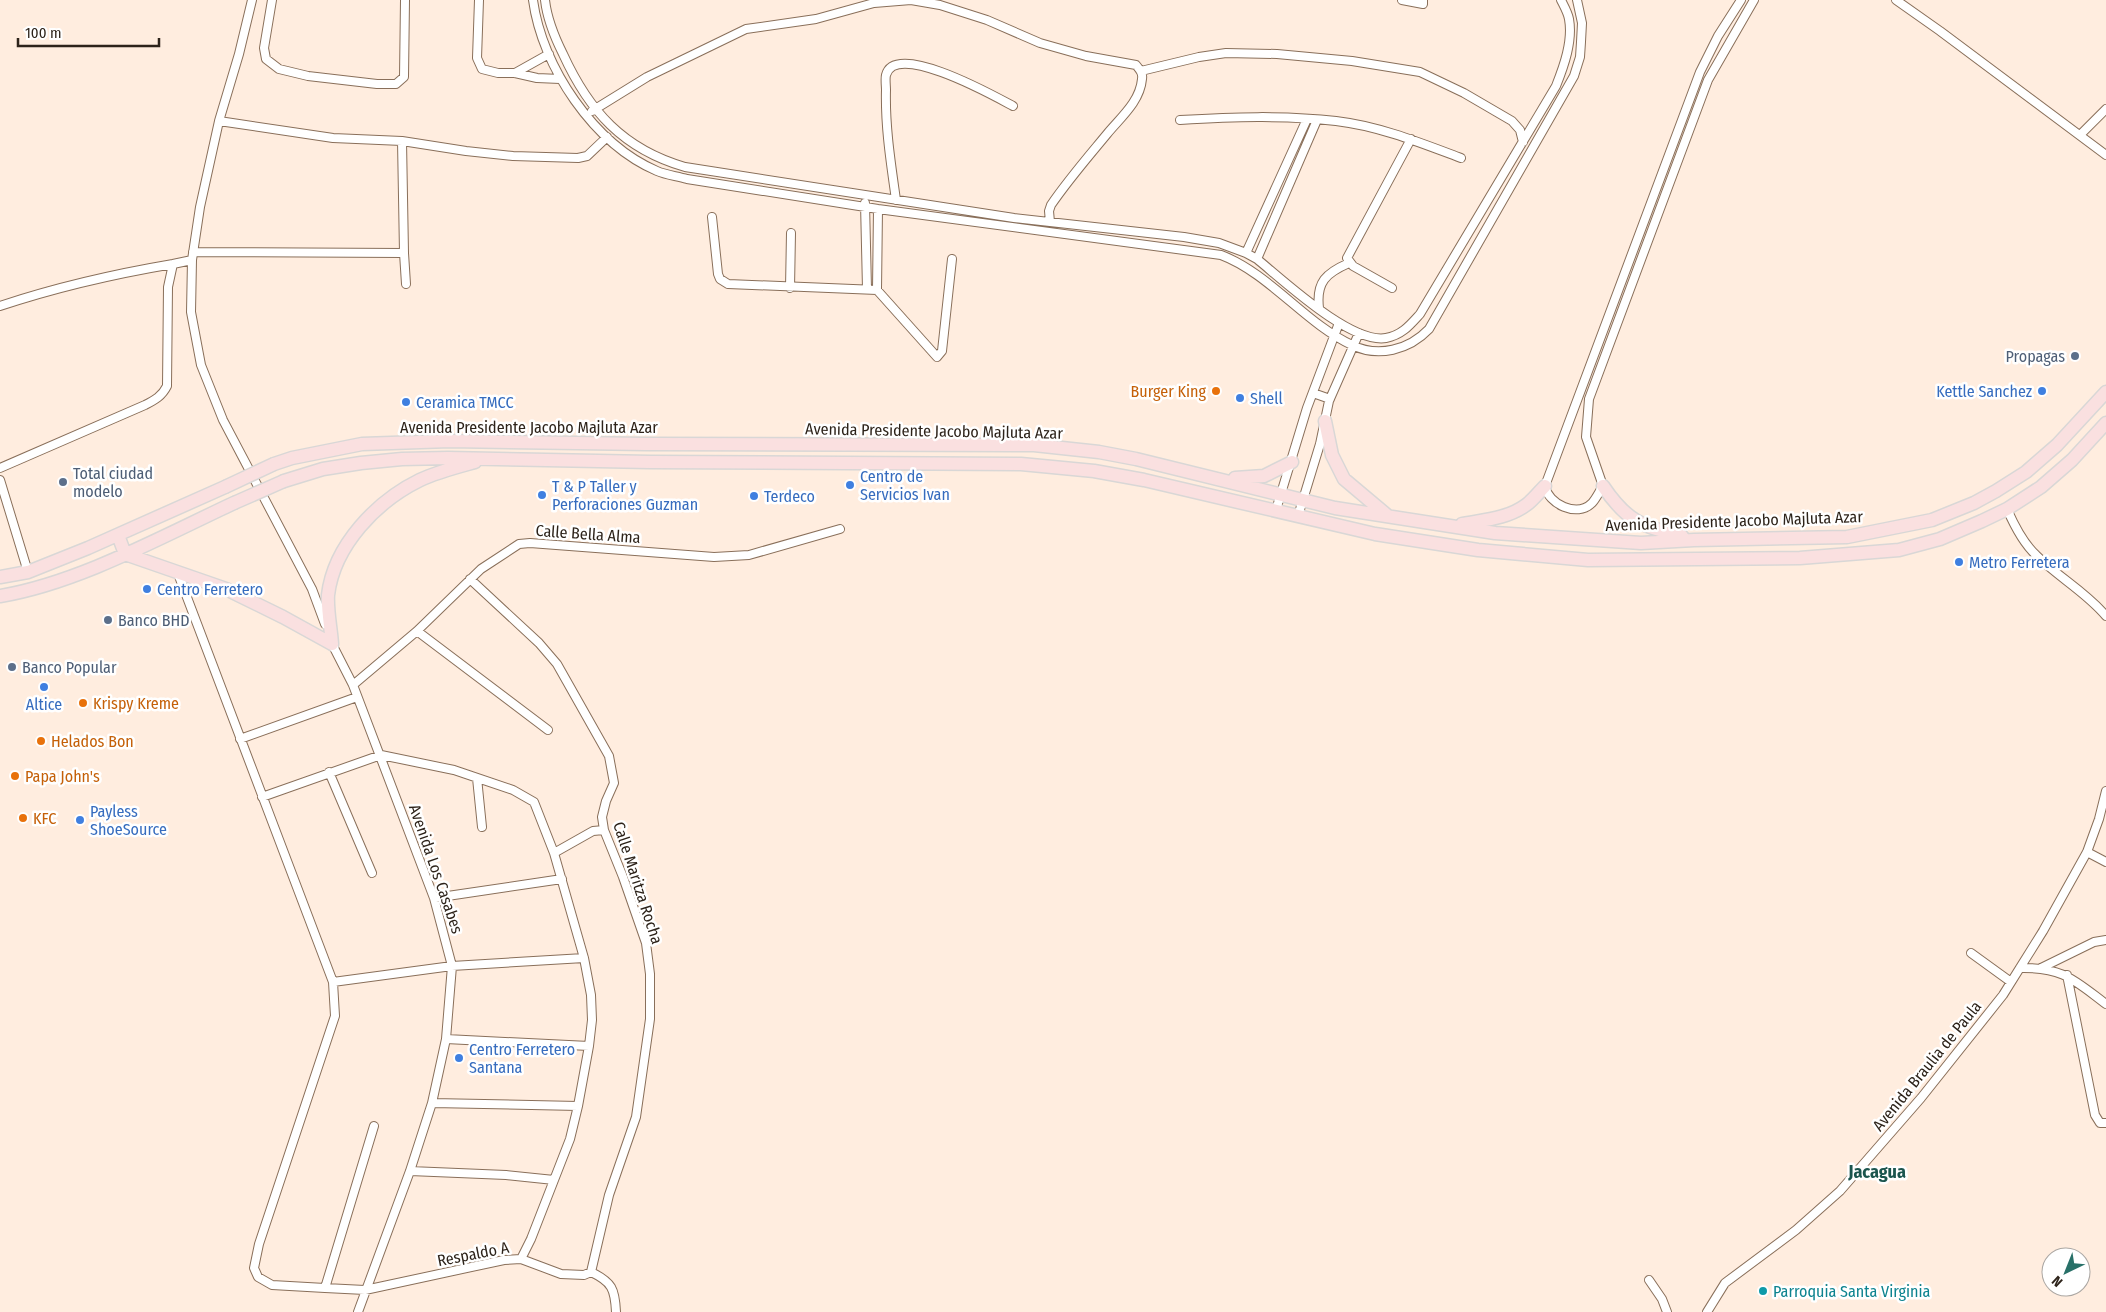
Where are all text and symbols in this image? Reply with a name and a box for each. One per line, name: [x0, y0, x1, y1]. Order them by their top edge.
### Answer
scale bar: [18, 15, 159, 47]
text: 100 m: [25, 24, 62, 42]
place label: Propagas: [2006, 347, 2065, 366]
marker: Propagas: [2069, 350, 2081, 362]
place label: Burger King: [1131, 382, 1206, 401]
place label: Kettle Sanchez: [1936, 382, 2032, 401]
marker: Burger King: [1210, 385, 1222, 397]
marker: Kettle Sanchez: [2036, 385, 2048, 397]
place label: Shell: [1250, 389, 1283, 408]
marker: Shell: [1234, 392, 1246, 404]
place label: Ceramica TMCC: [416, 393, 514, 412]
marker: Ceramica TMCC: [400, 396, 412, 408]
street label: Avenida Presidente Jacobo Majluta Azar: [400, 418, 658, 437]
street label: Avenida Presidente Jacobo Majluta Azar: [805, 419, 1063, 443]
place label: Total ciudad modelo: [73, 464, 153, 501]
place label: Centro de Servicios Ivan: [860, 467, 950, 504]
marker: Total ciudad modelo: [57, 476, 69, 488]
place label: T & P Taller y Perforaciones Guzman: [552, 477, 698, 514]
marker: Centro de Servicios Ivan: [844, 479, 856, 491]
place label: Terdeco: [764, 487, 815, 506]
marker: T & P Taller y Perforaciones Guzman: [536, 489, 548, 501]
marker: Terdeco: [748, 490, 760, 502]
street label: Avenida Presidente Jacobo Majluta Azar: [1605, 507, 1864, 535]
street label: Calle Bella Alma: [535, 521, 641, 547]
place label: Metro Ferretera: [1969, 553, 2070, 572]
marker: Metro Ferretera: [1953, 556, 1965, 568]
place label: Centro Ferretero: [157, 580, 263, 599]
marker: Centro Ferretero: [141, 583, 153, 595]
place label: Banco BHD: [118, 611, 190, 630]
marker: Banco BHD: [102, 614, 114, 626]
place label: Banco Popular: [22, 658, 117, 677]
marker: Banco Popular: [6, 661, 18, 673]
marker: Altice: [38, 681, 50, 693]
place label: Krispy Kreme: [93, 694, 179, 713]
place label: Altice: [26, 695, 62, 714]
marker: Krispy Kreme: [77, 697, 89, 709]
place label: Helados Bon: [51, 732, 134, 751]
marker: Helados Bon: [35, 735, 47, 747]
place label: Papa John's: [25, 767, 100, 786]
marker: Papa John's: [9, 770, 21, 782]
place label: Payless ShoeSource: [90, 802, 167, 839]
street label: Avenida Los Casabes: [405, 802, 467, 936]
place label: KFC: [33, 809, 56, 828]
marker: KFC: [17, 812, 29, 824]
marker: Payless ShoeSource: [74, 814, 86, 826]
street label: Calle Maritza Rocha: [609, 819, 667, 947]
street label: Avenida Braulia de Paula: [1869, 997, 1985, 1135]
place label: Centro Ferretero Santana: [469, 1040, 575, 1077]
marker: Centro Ferretero Santana: [453, 1052, 465, 1064]
district label: Jacagua: [1847, 1161, 1906, 1183]
street label: Respaldo A: [436, 1238, 511, 1270]
north arrow: [2041, 1247, 2091, 1297]
text: N: [2049, 1272, 2066, 1290]
place label: Parroquia Santa Virginia: [1773, 1282, 1931, 1301]
marker: Parroquia Santa Virginia: [1757, 1285, 1769, 1297]

